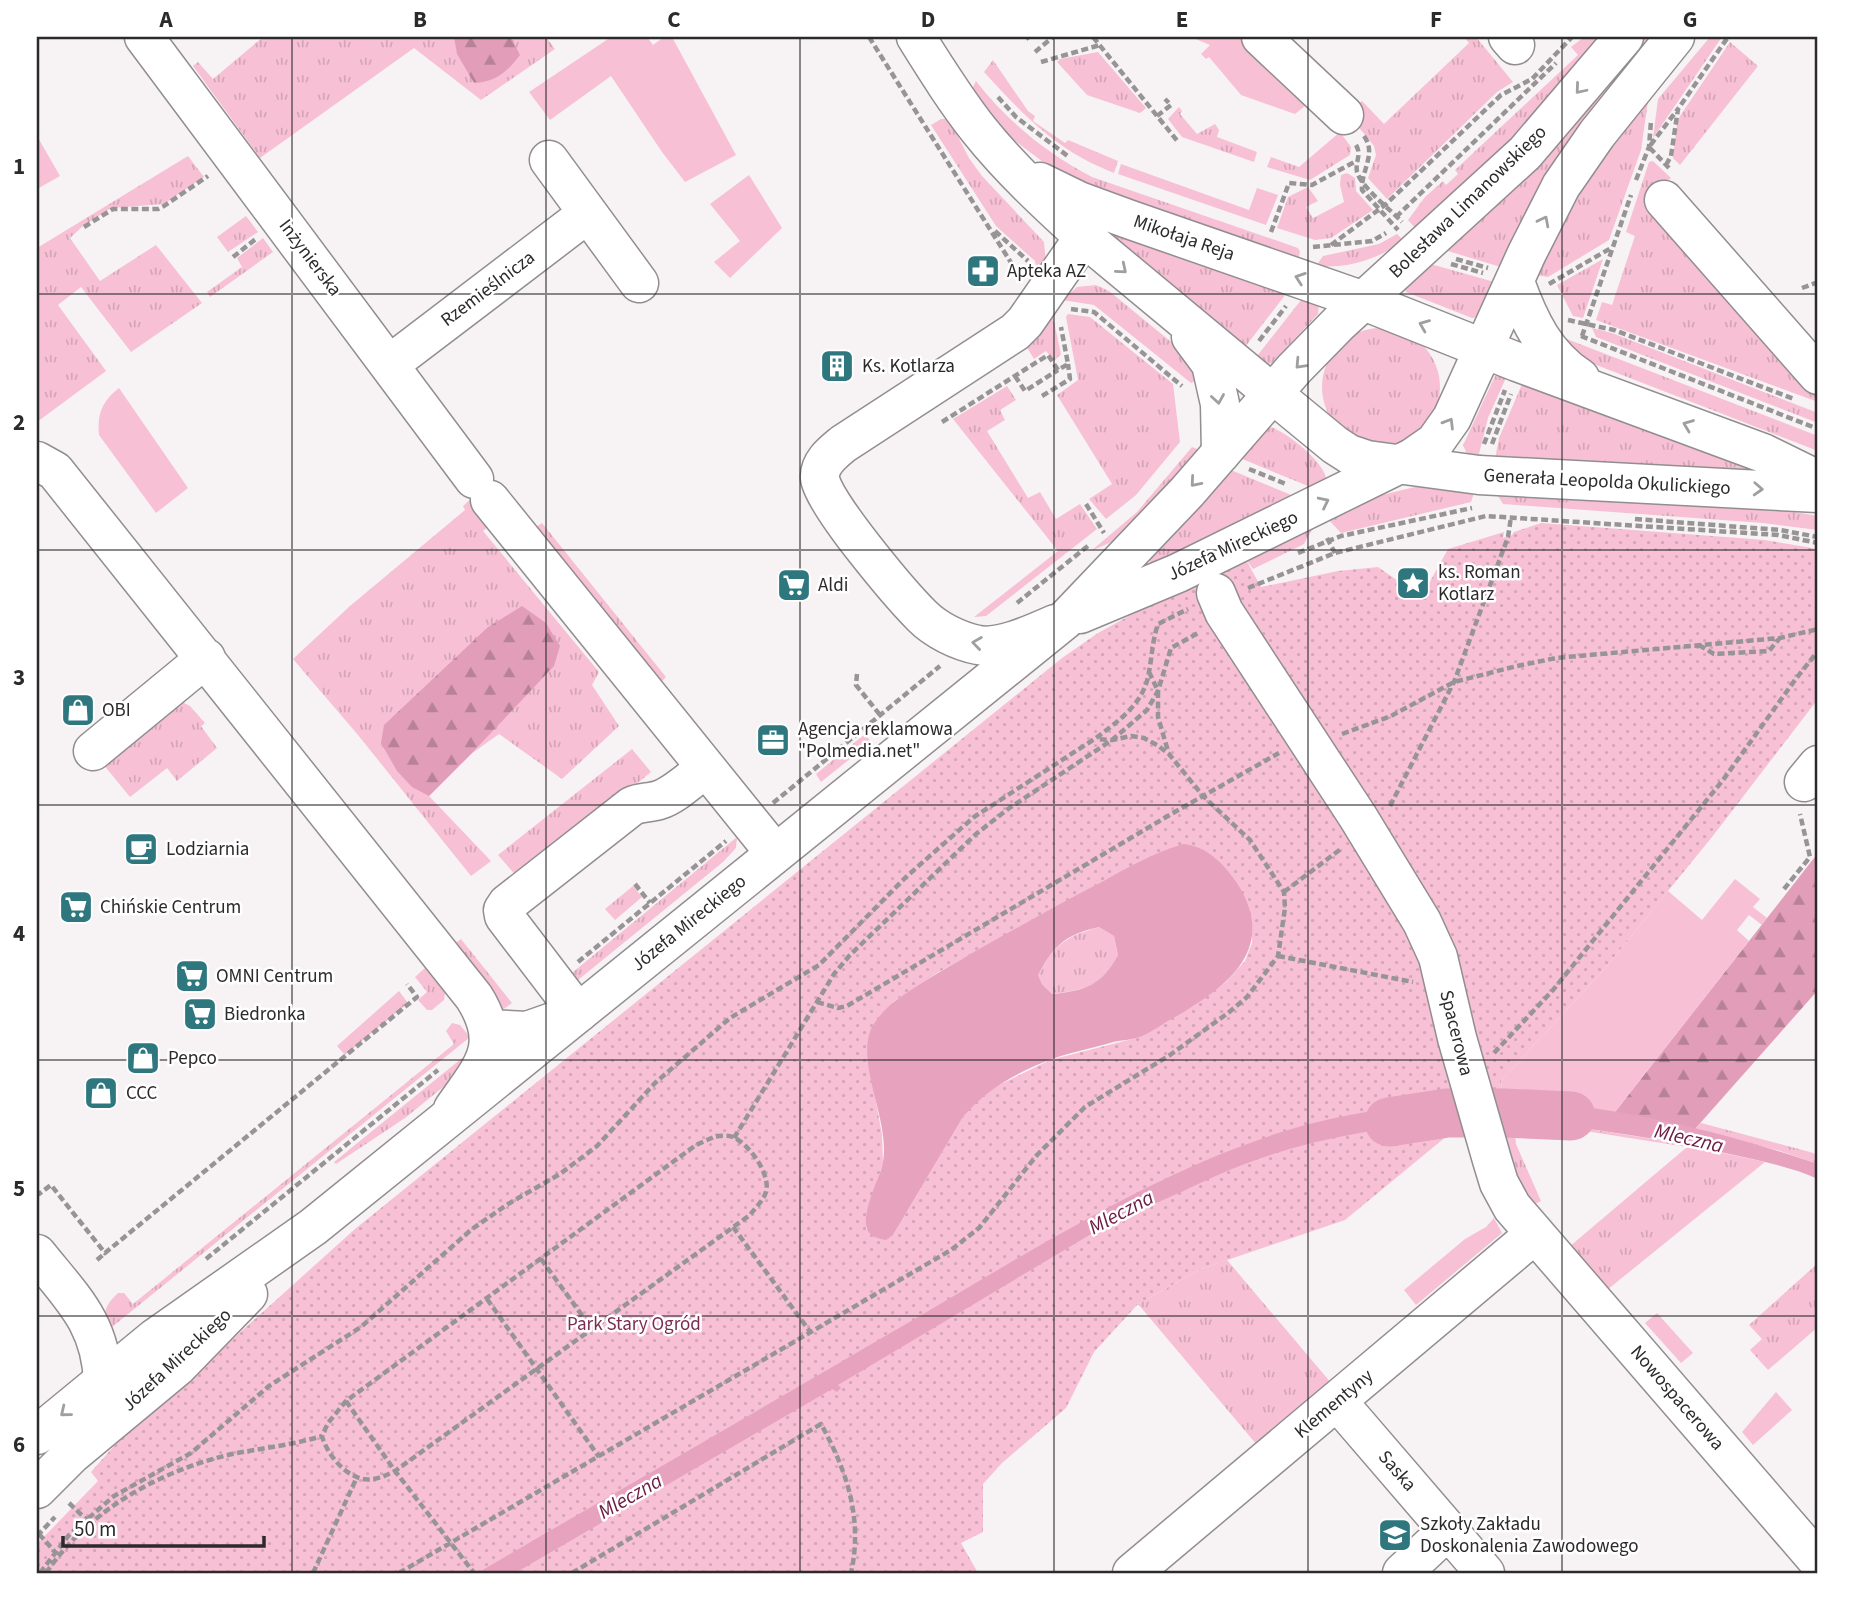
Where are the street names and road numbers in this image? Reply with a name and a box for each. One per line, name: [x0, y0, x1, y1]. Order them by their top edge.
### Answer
street label: Bolesława Limanowskiego: [1383, 119, 1553, 285]
street label: Mikołaja Reja: [1130, 208, 1238, 268]
street label: Inżynierska: [272, 214, 348, 302]
street label: Rzemieślnicza: [435, 245, 541, 333]
street label: Generała Leopolda Okulickiego: [1483, 462, 1731, 502]
street label: Józefa Mireckiego: [1163, 504, 1303, 588]
street label: Józefa Mireckiego: [626, 868, 752, 978]
street label: Spacerowa: [1432, 987, 1480, 1079]
street label: Józefa Mireckiego: [116, 1302, 238, 1418]
street label: Nowospacerowa: [1624, 1339, 1730, 1457]
street label: Klementyny: [1289, 1363, 1379, 1445]
street label: Saska: [1372, 1445, 1422, 1497]

